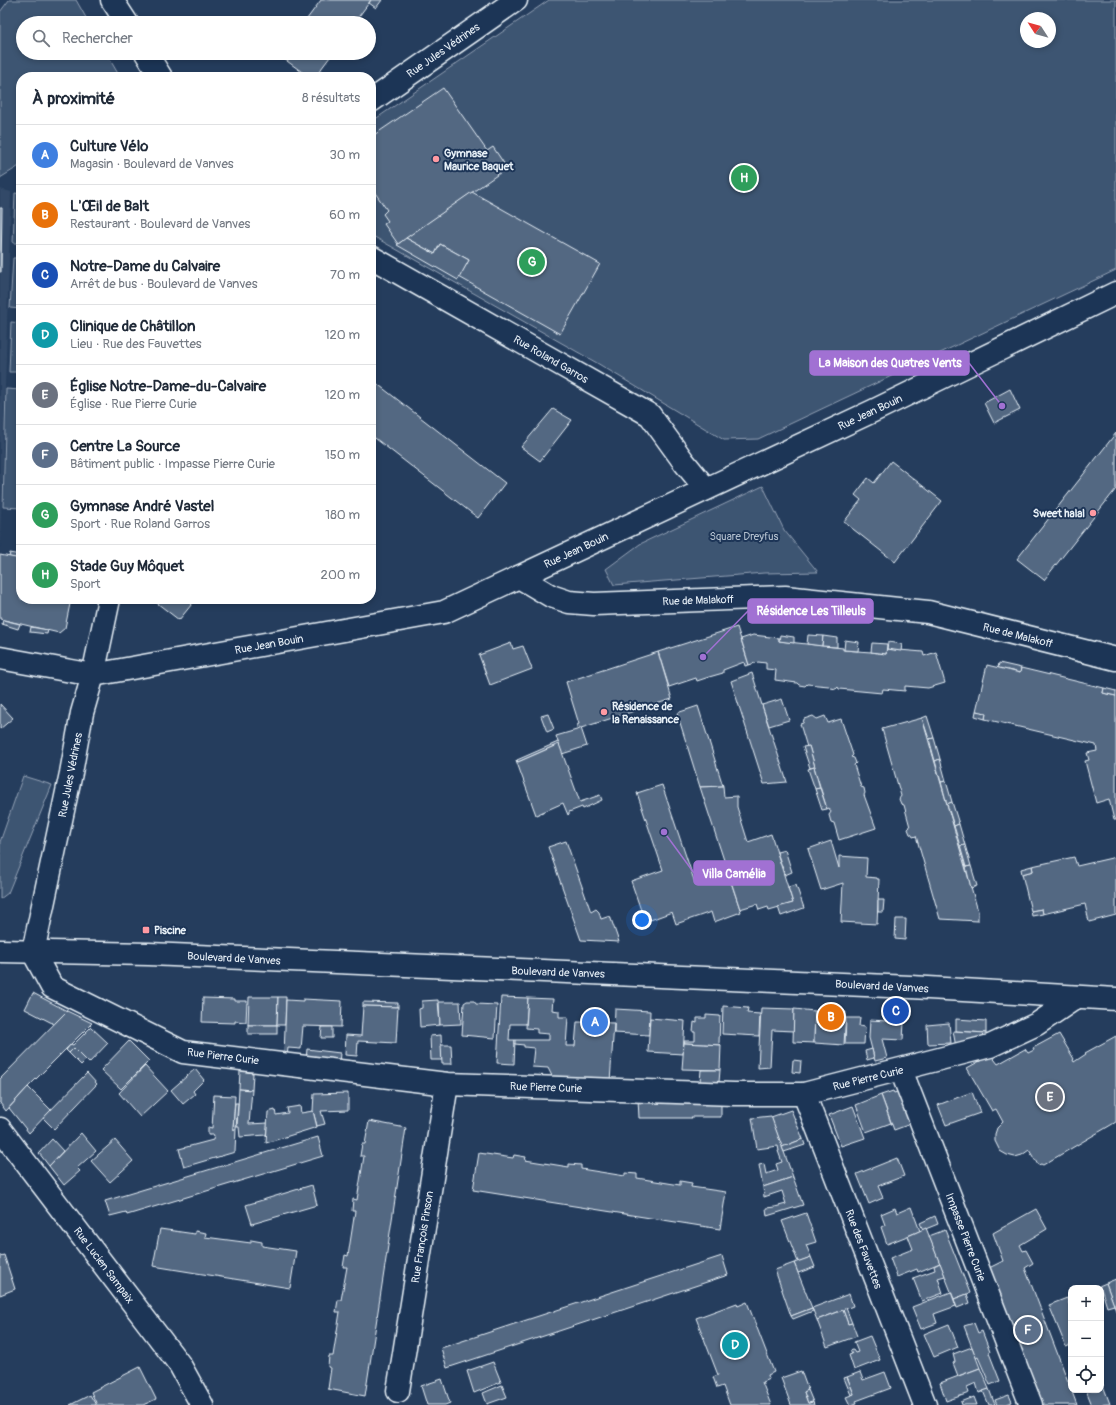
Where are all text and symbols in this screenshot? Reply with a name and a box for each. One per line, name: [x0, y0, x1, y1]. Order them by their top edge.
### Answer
north arrow: [1020, 12, 1056, 48]
search box: [16, 16, 376, 60]
street label: Rue Jules Védrines: [404, 20, 482, 80]
icon: search: [30, 27, 52, 49]
text: Rechercher: [62, 29, 133, 48]
text: À proximité: [32, 88, 115, 109]
text: 8 résultats: [302, 90, 360, 106]
text: Culture Vélo: [70, 137, 148, 156]
text: A: [41, 147, 49, 163]
text: 30 m: [330, 147, 360, 163]
place label: Gymnase Maurice Baquet: [444, 147, 514, 173]
marker: Gymnase Maurice Baquet: [431, 154, 441, 164]
text: Magasin · Boulevard de Vanves: [70, 156, 234, 172]
pin: H: [731, 163, 757, 193]
text: L'Œil de Balt: [70, 197, 149, 216]
text: B: [41, 207, 49, 223]
text: 60 m: [329, 207, 360, 223]
text: Restaurant · Boulevard de Vanves: [70, 216, 250, 232]
pin: G: [519, 247, 545, 277]
text: Notre-Dame du Calvaire: [70, 257, 220, 276]
text: C: [41, 267, 49, 283]
text: 70 m: [330, 267, 360, 283]
text: Arrêt de bus · Boulevard de Vanves: [70, 276, 257, 292]
text: Clinique de Châtillon: [70, 317, 195, 336]
text: D: [41, 327, 49, 343]
text: 120 m: [324, 327, 360, 343]
street label: Rue Roland Garros: [511, 333, 591, 386]
text: Lieu · Rue des Fauvettes: [70, 336, 202, 352]
callout: La Maison des Quatres Vents: [810, 351, 969, 375]
text: La Maison des Quatres Vents: [818, 356, 962, 371]
text: Église Notre-Dame-du-Calvaire: [70, 377, 266, 396]
text: E: [42, 387, 48, 403]
text: 120 m: [324, 387, 360, 403]
street label: Rue Jean Bouin: [836, 392, 904, 433]
text: Église · Rue Pierre Curie: [70, 396, 197, 412]
text: Centre La Source: [70, 437, 180, 456]
text: F: [41, 447, 49, 463]
text: 150 m: [325, 447, 360, 463]
text: Bâtiment public · Impasse Pierre Curie: [70, 456, 275, 472]
text: Gymnase André Vastel: [70, 497, 214, 516]
text: G: [41, 507, 49, 523]
text: 180 m: [325, 507, 360, 523]
place label: Sweet halal: [1033, 507, 1085, 520]
marker: Sweet halal: [1088, 508, 1098, 518]
text: Sport · Rue Roland Garros: [70, 516, 210, 532]
street label: Rue Jean Bouin: [542, 530, 610, 571]
park label: Square Dreyfus: [710, 530, 779, 543]
text: Stade Guy Môquet: [70, 557, 184, 576]
text: H: [41, 567, 49, 583]
text: 200 m: [321, 567, 360, 583]
text: Sport: [70, 576, 101, 592]
street label: Rue de Malakoff: [662, 593, 734, 608]
callout: Résidence Les Tilleuls: [748, 599, 873, 623]
text: Résidence Les Tilleuls: [756, 604, 866, 619]
street label: Rue de Malakoff: [982, 621, 1054, 650]
street label: Rue Jean Bouin: [234, 632, 304, 657]
place label: Résidence de la Renaissance: [612, 700, 679, 726]
marker: Résidence de la Renaissance: [599, 707, 609, 717]
street label: Rue Jules Védrines: [56, 732, 85, 819]
callout: Villa Camélia: [694, 861, 774, 885]
text: Villa Camélia: [702, 867, 766, 882]
your location: [632, 910, 652, 930]
place label: Piscine: [154, 924, 187, 937]
marker: Piscine: [141, 925, 151, 935]
street label: Boulevard de Vanves: [187, 950, 281, 967]
street label: Boulevard de Vanves: [511, 964, 605, 981]
street label: Boulevard de Vanves: [835, 978, 929, 995]
pin: C: [883, 996, 909, 1026]
pin: B: [818, 1002, 844, 1032]
pin: A: [582, 1007, 608, 1037]
street label: Rue Pierre Curie: [186, 1046, 260, 1067]
street label: Rue Pierre Curie: [831, 1063, 905, 1094]
street label: Rue Pierre Curie: [510, 1080, 583, 1095]
pin: E: [1037, 1082, 1063, 1112]
street label: Rue François Pinson: [409, 1190, 436, 1284]
street label: Impasse Pierre Curie: [943, 1191, 989, 1284]
street label: Rue des Fauvettes: [842, 1208, 885, 1291]
street label: Rue Lucien Sampaix: [71, 1225, 136, 1306]
map controls: [1068, 1285, 1104, 1393]
button: +: [1068, 1285, 1104, 1321]
pin: F: [1015, 1315, 1041, 1345]
button: −: [1068, 1321, 1104, 1357]
pin: D: [722, 1330, 748, 1360]
button: locate: [1068, 1357, 1104, 1393]

